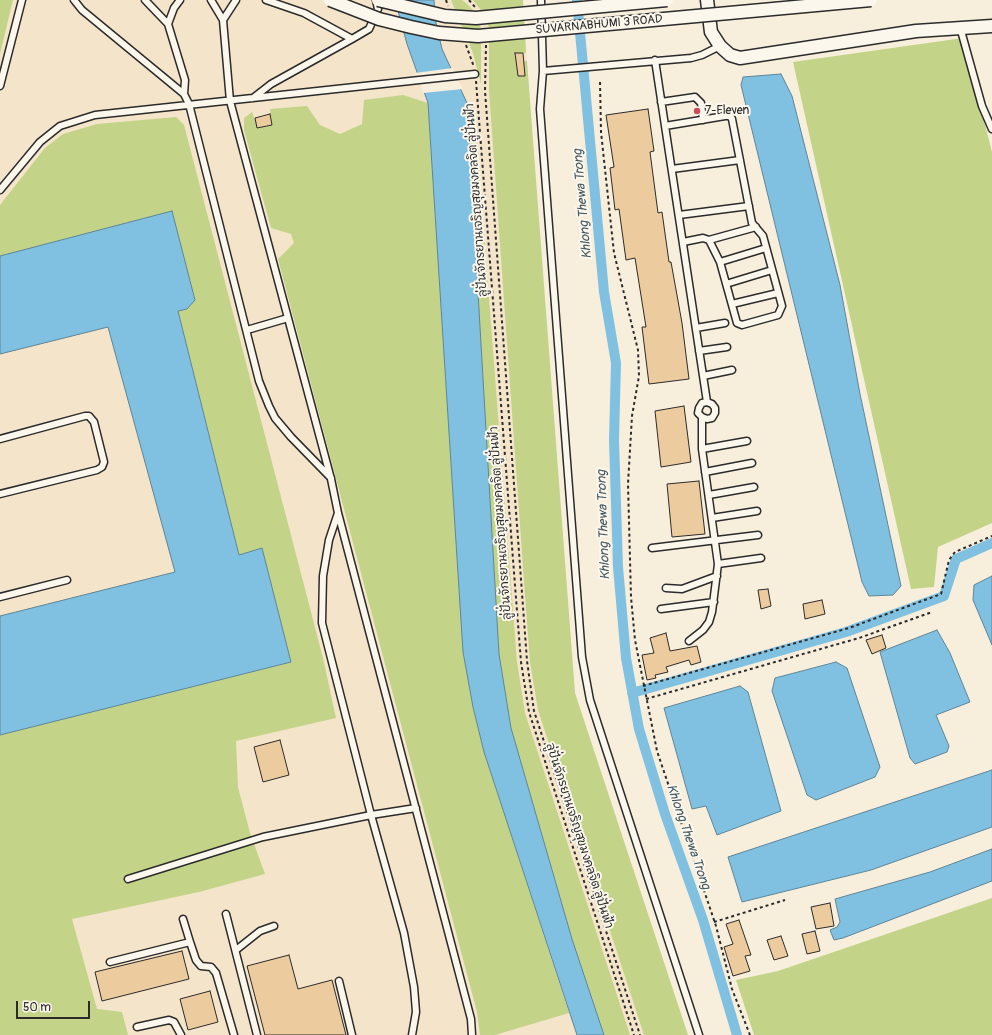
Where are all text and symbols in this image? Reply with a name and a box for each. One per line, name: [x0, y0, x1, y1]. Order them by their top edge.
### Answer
street label: SUVARNABHUMI 3 ROAD: [535, 12, 663, 38]
street label: ลู่ปั่นจักรยานเจริญสุขมงคลจิต ลู่ปั่นฟ้า: [463, 103, 491, 297]
place label: 7-Eleven: [705, 104, 749, 118]
marker: 7-Eleven: [692, 106, 702, 116]
water label: Khlong Thewa Trong: [570, 149, 596, 259]
street label: ลู่ปั่นจักรยานเจริญสุขมงคลจิต ลู่ปั่นฟ้า: [487, 426, 515, 620]
water label: Khlong Thewa Trong: [594, 470, 614, 580]
street label: ลู่ปั่นจักรยานเจริญสุขมงคลจิต ลู่ปั่นฟ้า: [542, 741, 616, 931]
water label: Khlong Thewa Trong: [663, 782, 713, 892]
scale bar: [18, 993, 92, 1019]
text: 50 m: [23, 1000, 51, 1015]

